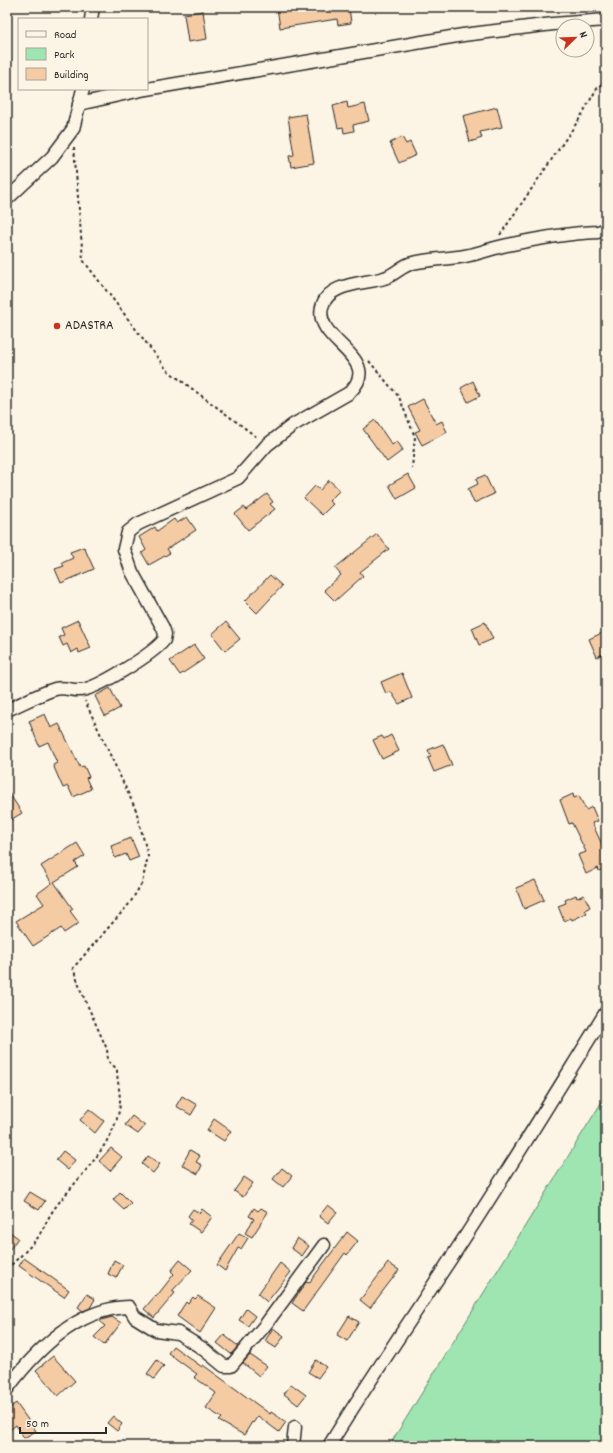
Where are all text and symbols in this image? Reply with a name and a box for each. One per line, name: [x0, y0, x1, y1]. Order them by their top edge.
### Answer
legend: [18, 18, 148, 90]
north arrow: [555, 18, 595, 58]
text: Road: [54, 27, 76, 44]
text: N: [574, 29, 591, 41]
text: Park: [54, 47, 75, 64]
text: Building: [54, 67, 89, 84]
place label: ADASTRA: [65, 316, 114, 336]
marker: ADASTRA: [52, 321, 62, 331]
scale bar: [20, 1409, 106, 1435]
text: 50 m: [26, 1416, 49, 1433]

